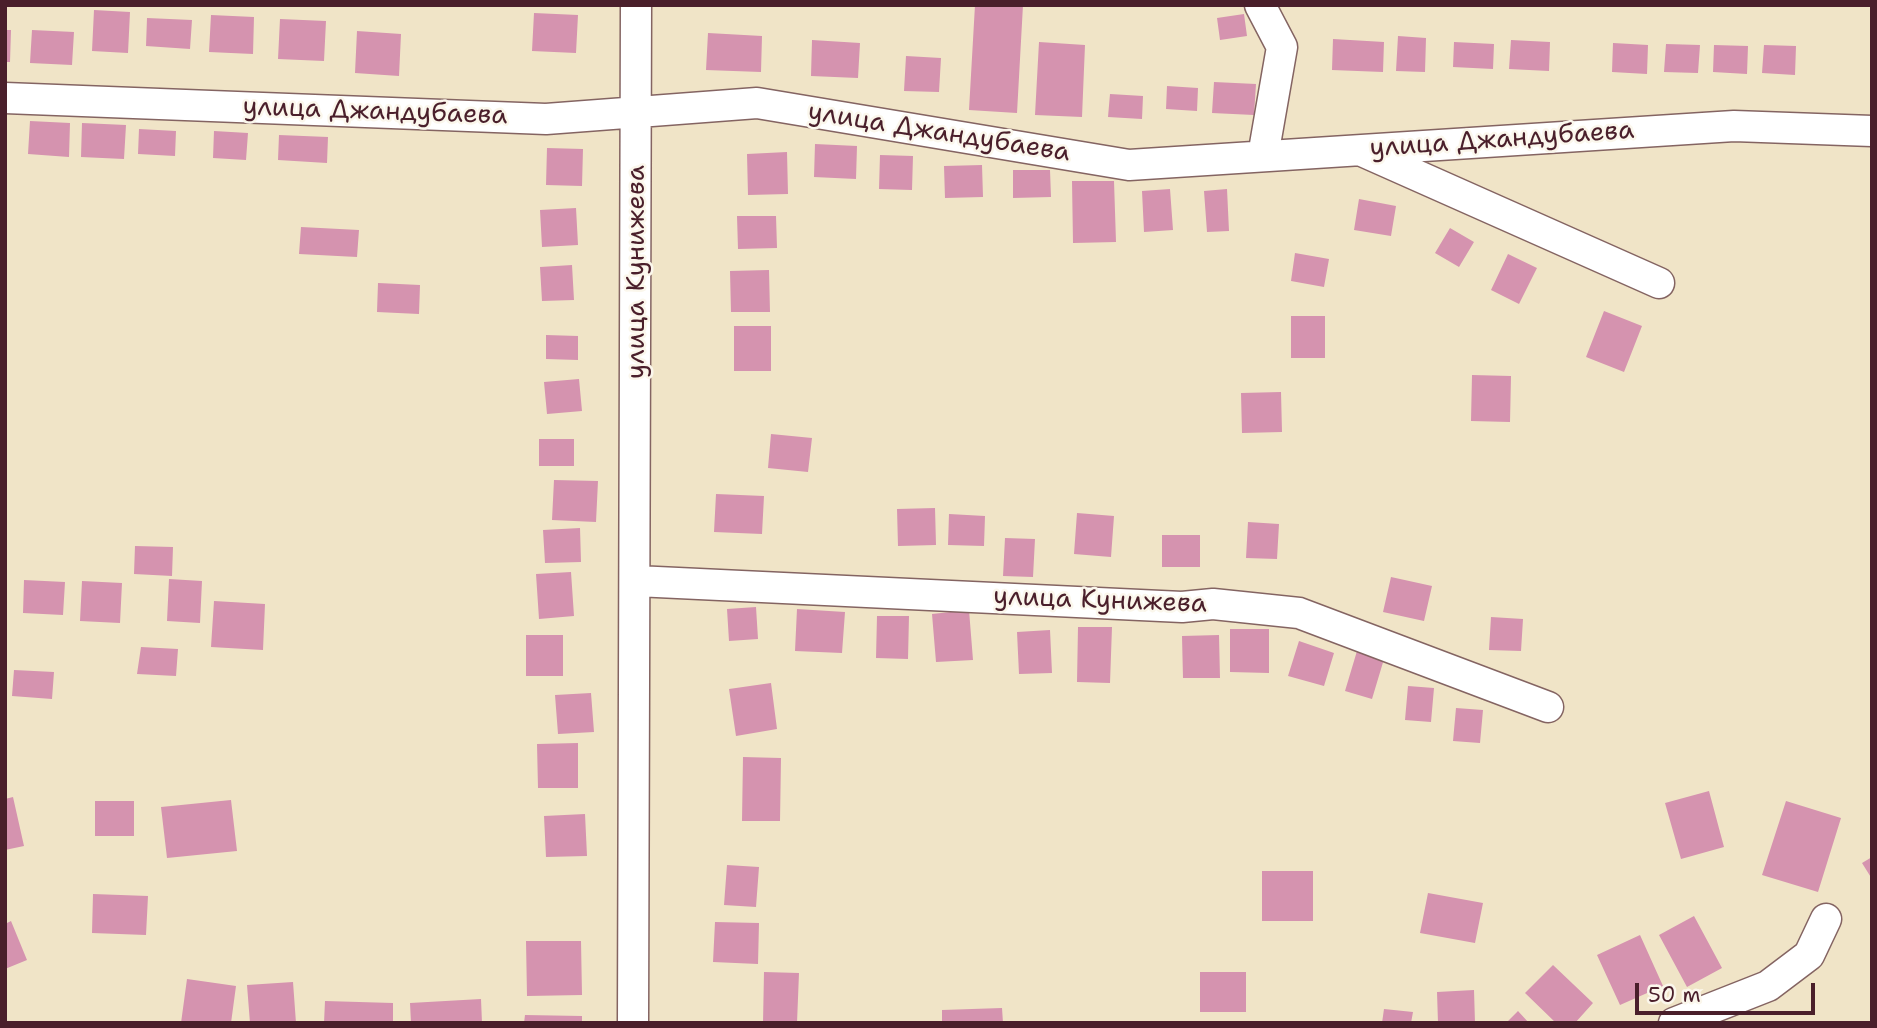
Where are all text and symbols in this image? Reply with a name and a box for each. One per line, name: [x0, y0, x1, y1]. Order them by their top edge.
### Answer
street label: улица Джандубаева: [242, 92, 508, 132]
street label: улица Джандубаева: [806, 97, 1072, 169]
street label: улица Джандубаева: [1369, 115, 1635, 165]
street label: улица Кунижева: [621, 165, 653, 379]
street label: улица Кунижева: [993, 582, 1207, 620]
scale bar: [1639, 968, 1819, 1012]
text: 50 m: [1648, 981, 1701, 1009]

